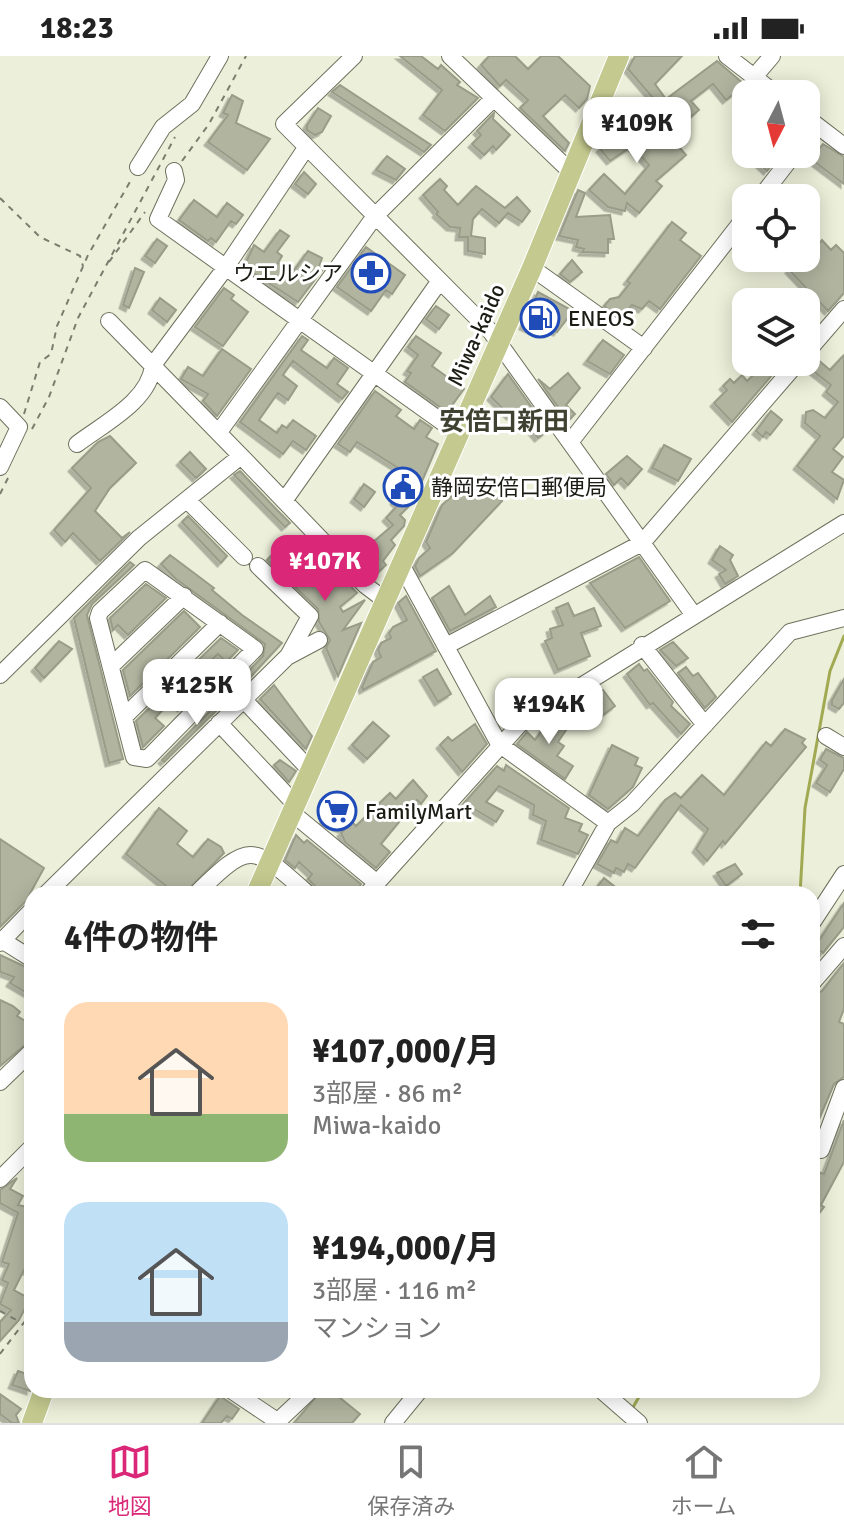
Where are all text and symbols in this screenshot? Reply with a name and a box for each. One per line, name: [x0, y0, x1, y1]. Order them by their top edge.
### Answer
text: 18:23: [40, 10, 114, 47]
north arrow: [732, 80, 820, 168]
map controls: [732, 80, 820, 376]
pin: ¥109K: [581, 97, 693, 165]
text: ¥109K: [601, 107, 673, 139]
button: locate: [732, 184, 820, 272]
pharmacy icon: ウエルシア: [350, 252, 392, 294]
place label: ウエルシア: [233, 260, 343, 287]
street label: Miwa-kaido: [441, 280, 511, 390]
button: layers: [732, 288, 820, 376]
fuel station icon: ENEOS: [519, 297, 561, 339]
place label: ENEOS: [568, 305, 634, 332]
district label: 安倍口新田: [439, 406, 569, 438]
public building icon: 静岡安倍口郵便局: [382, 466, 424, 508]
place label: 静岡安倍口郵便局: [431, 474, 607, 501]
pin: ¥107K: [269, 535, 381, 603]
text: ¥107K: [289, 545, 361, 577]
pin: ¥125K: [141, 659, 253, 727]
text: ¥125K: [161, 669, 233, 701]
pin: ¥194K: [493, 678, 605, 746]
text: ¥194K: [513, 688, 585, 720]
supermarket icon: FamilyMart: [316, 790, 358, 832]
place label: FamilyMart: [365, 798, 472, 825]
icon: filters: [736, 912, 780, 956]
text: 4件の物件: [64, 917, 218, 959]
text: ¥107,000/月: [312, 1030, 500, 1072]
icon: home: [128, 1034, 224, 1130]
text: 3部屋 · 86 m²: [312, 1078, 463, 1110]
text: Miwa-kaido: [312, 1110, 441, 1142]
text: ¥194,000/月: [312, 1227, 500, 1269]
icon: home: [128, 1234, 224, 1330]
text: 3部屋 · 116 m²: [312, 1275, 477, 1307]
text: マンション: [312, 1313, 442, 1345]
tab: 地図: [108, 1440, 152, 1520]
tab: 保存済み: [367, 1440, 455, 1520]
tab: ホーム: [671, 1440, 736, 1520]

